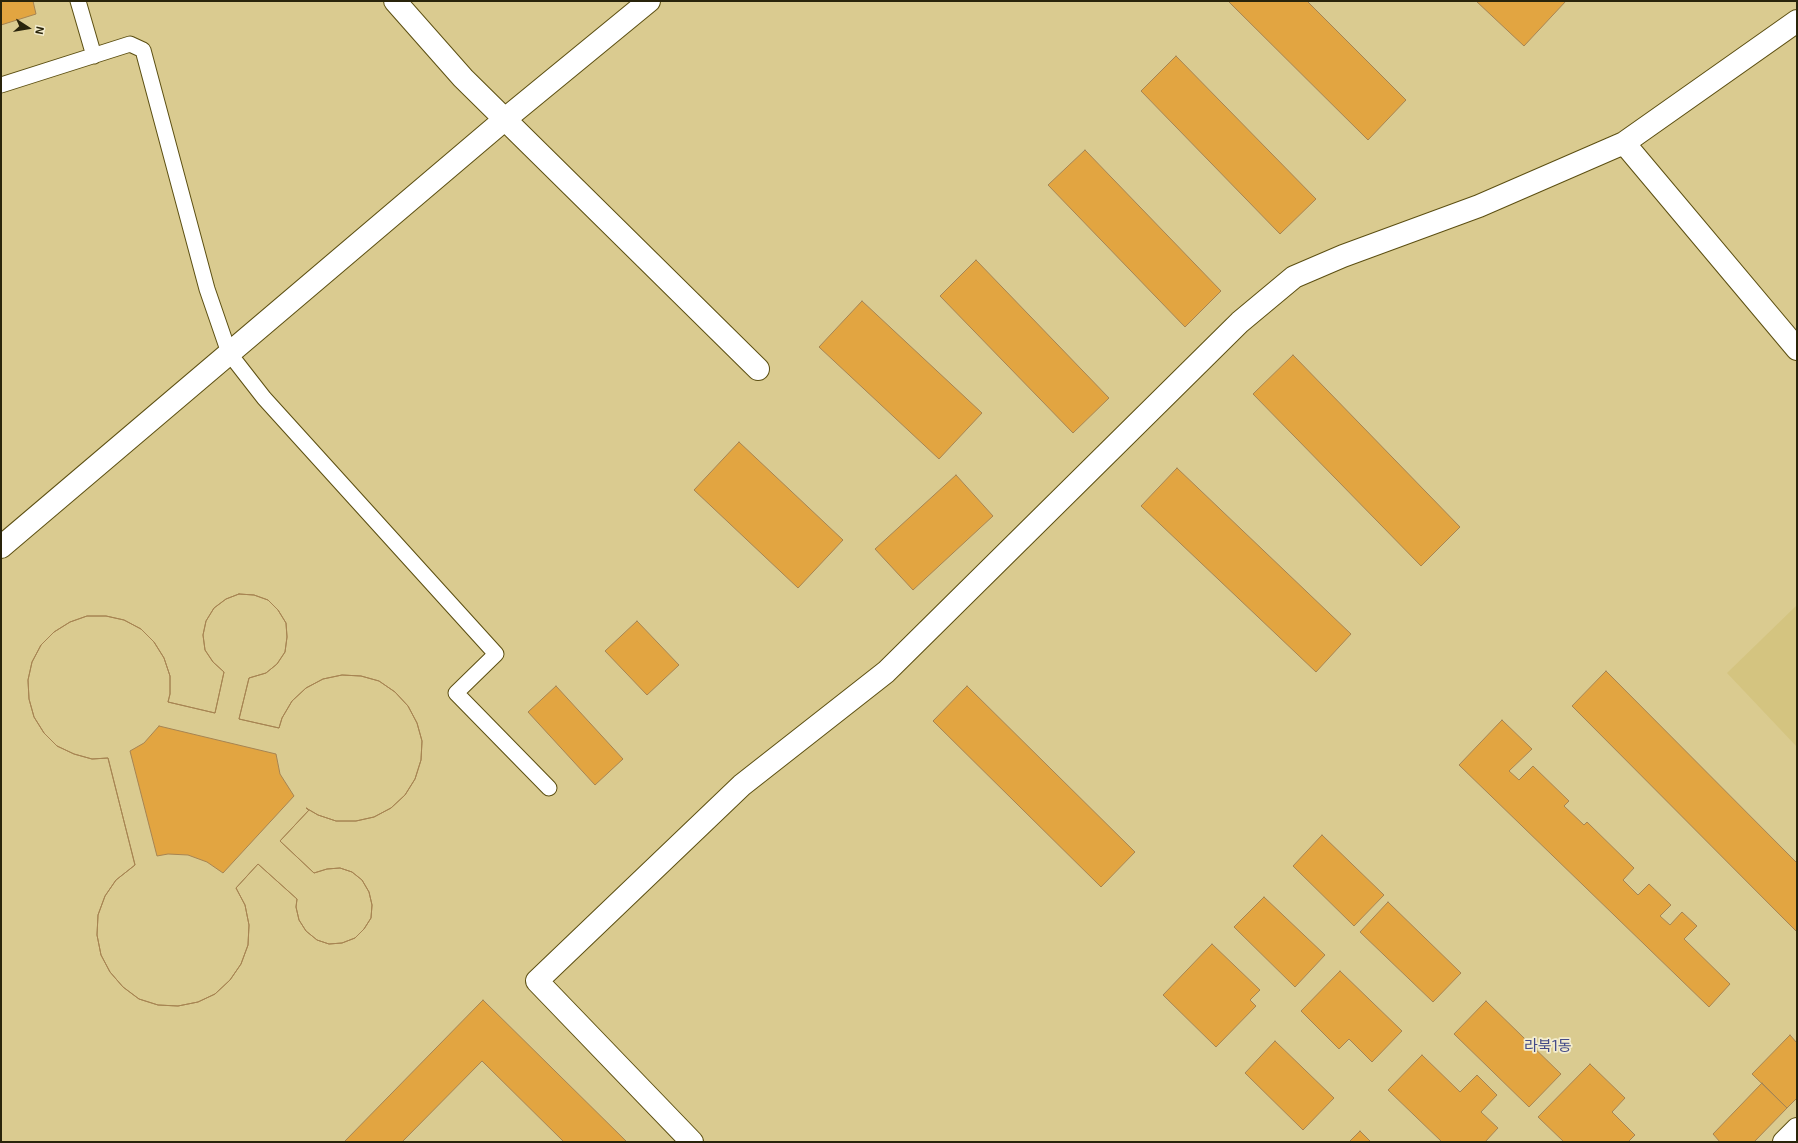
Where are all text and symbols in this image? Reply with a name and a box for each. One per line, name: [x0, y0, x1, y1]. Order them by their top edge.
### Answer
north arrow: [8, 8, 48, 48]
text: N: [33, 25, 47, 36]
district label: 라북1동: [1524, 1037, 1572, 1055]

